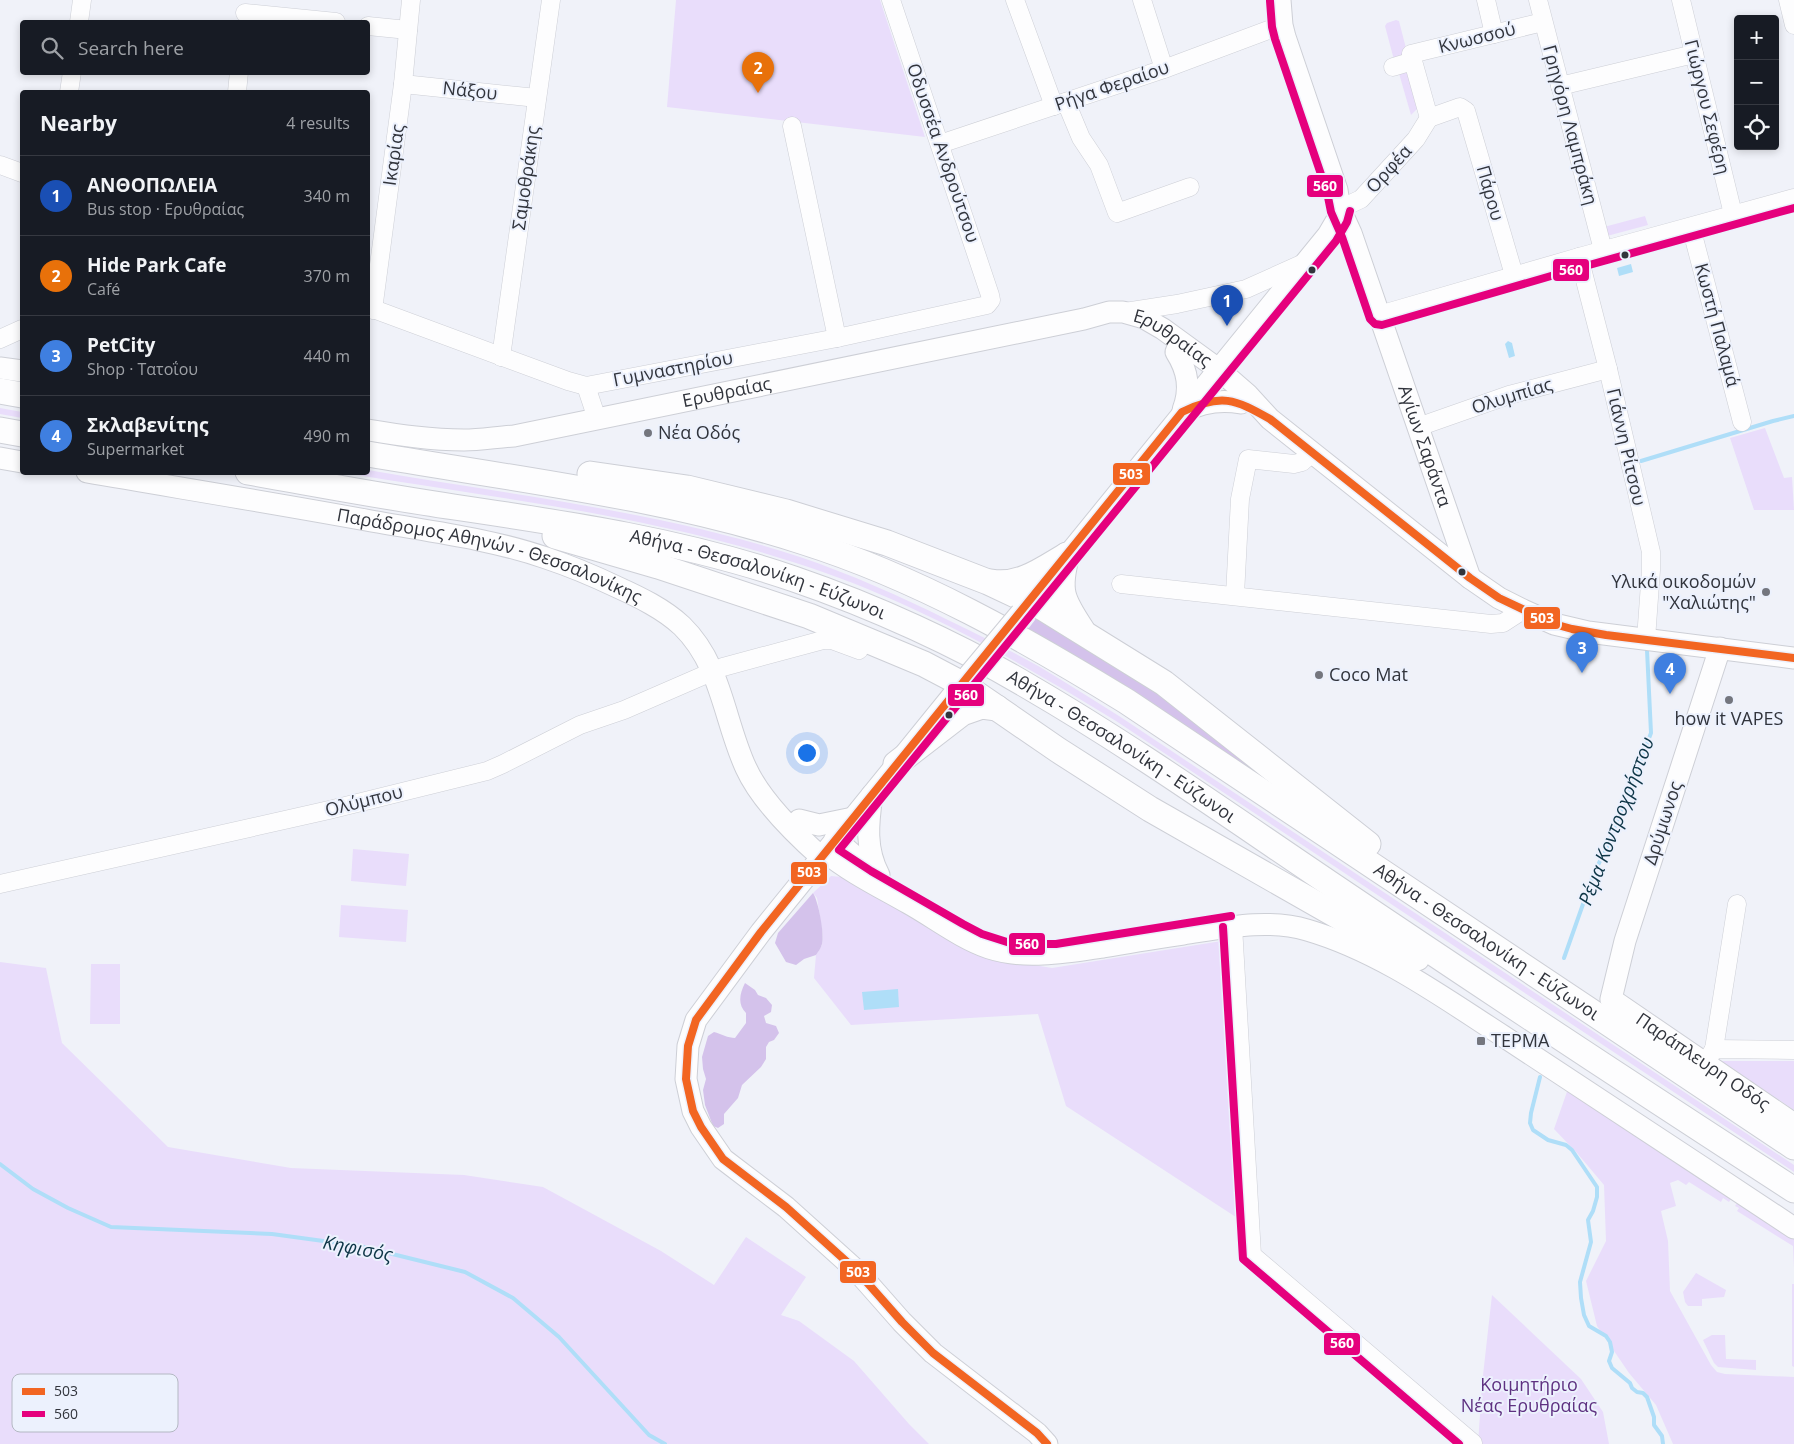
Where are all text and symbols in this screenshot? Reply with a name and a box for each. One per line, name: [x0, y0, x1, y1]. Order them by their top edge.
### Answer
map controls: [1734, 15, 1779, 150]
button: +: [1734, 15, 1779, 60]
street label: Κνωσσού: [1436, 16, 1518, 58]
search box: [20, 20, 370, 75]
icon: search: [38, 34, 66, 62]
text: Search here: [78, 35, 184, 61]
street label: Γιώργου Σεφέρη: [1680, 37, 1736, 177]
street label: Γρηγόρη Λαμπράκη: [1538, 42, 1604, 207]
pin: 2: [742, 52, 774, 93]
street label: Ρήγα Φεραίου: [1051, 54, 1172, 116]
street label: Οδυσσέα Ανδρούτσου: [902, 60, 986, 245]
button: −: [1734, 60, 1779, 105]
street label: Νάξου: [442, 75, 499, 105]
button: locate: [1734, 105, 1779, 150]
text: Nearby: [40, 109, 117, 137]
text: 4 results: [286, 112, 350, 134]
street label: Ικαρίας: [377, 122, 409, 187]
street label: Σαμοθράκης: [506, 124, 544, 231]
street label: Ορφέα: [1360, 139, 1416, 198]
street label: Πάρου: [1472, 162, 1510, 223]
text: ΑΝΘΟΠΩΛΕΙΑ: [87, 172, 217, 198]
line badge: 560: [1306, 174, 1344, 198]
text: 560: [1313, 176, 1337, 195]
text: 1: [51, 185, 61, 207]
text: 340 m: [304, 185, 350, 207]
text: Bus stop · Ερυθραίας: [87, 198, 244, 220]
unlabelled marker: [1620, 250, 1630, 260]
text: Hide Park Cafe: [87, 252, 226, 278]
line badge: 560: [1552, 258, 1590, 282]
text: 560: [1559, 260, 1583, 279]
street label: Κωστή Παλαμά: [1690, 260, 1746, 389]
text: 2: [51, 265, 61, 287]
text: 370 m: [304, 265, 350, 287]
unlabelled marker: [1307, 265, 1317, 275]
text: Café: [87, 278, 120, 300]
pin: 1: [1211, 285, 1243, 326]
street label: Ερυθραίας: [1131, 303, 1217, 372]
text: PetCity: [87, 332, 155, 358]
text: 3: [51, 345, 61, 367]
text: 440 m: [304, 345, 350, 367]
street label: Γυμναστηρίου: [611, 345, 735, 391]
text: Shop · Τατοΐου: [87, 358, 198, 380]
street label: Ερυθραίας: [680, 370, 773, 412]
street label: Ολυμπίας: [1468, 371, 1555, 419]
street label: Αγίων Σαράντα: [1393, 382, 1458, 510]
street label: Γιάννη Ρίτσου: [1602, 386, 1652, 508]
text: Σκλαβενίτης: [87, 412, 208, 438]
place label: Νέα Οδός: [658, 420, 740, 444]
text: 4: [51, 425, 61, 447]
text: 490 m: [304, 425, 350, 447]
marker: Νέα Οδός: [642, 427, 654, 439]
text: Supermarket: [87, 438, 184, 460]
line badge: 503: [1112, 462, 1151, 486]
text: 503: [1119, 464, 1143, 483]
street label: Παράδρομος Αθηνών - Θεσσαλονίκης: [335, 502, 647, 608]
street label: Αθήνα - Θεσσαλονίκη - Εύζωνοι: [628, 523, 890, 624]
unlabelled marker: [1457, 567, 1467, 577]
place label: Υλικά οικοδομών "Χαλιώτης": [1611, 569, 1756, 614]
marker: Υλικά οικοδομών "Χαλιώτης": [1760, 586, 1772, 598]
line badge: 503: [1523, 606, 1561, 630]
text: 503: [1530, 608, 1554, 627]
pin: 3: [1566, 632, 1598, 673]
pin: 4: [1654, 653, 1686, 694]
place label: Coco Mat: [1329, 662, 1408, 686]
street label: Αθήνα - Θεσσαλονίκη - Εύζωνοι: [1003, 664, 1241, 827]
marker: Coco Mat: [1313, 669, 1325, 681]
line badge: 560: [947, 683, 985, 707]
text: 560: [954, 685, 978, 704]
marker: how it VAPES: [1723, 694, 1735, 706]
place label: how it VAPES: [1675, 706, 1784, 730]
unlabelled marker: [944, 710, 954, 720]
water label: Ρέμα Κοντροχρήστου: [1572, 733, 1660, 909]
your location: [794, 740, 820, 766]
street label: Δρύμωνος: [1637, 778, 1687, 868]
street label: Ολύμπου: [322, 779, 405, 821]
street label: Αθήνα - Θεσσαλονίκη - Εύζωνοι: [1370, 857, 1605, 1025]
line badge: 503: [790, 861, 828, 885]
text: 503: [797, 862, 821, 881]
line badge: 560: [1008, 932, 1046, 956]
text: 560: [1015, 934, 1039, 953]
street label: Παράπλευρη Οδός: [1632, 1007, 1776, 1116]
place label: ΤΕΡΜΑ: [1491, 1028, 1550, 1052]
marker: ΤΕΡΜΑ: [1475, 1035, 1487, 1047]
water label: Κηφισός: [321, 1229, 396, 1268]
line badge: 503: [839, 1260, 877, 1284]
text: 503: [846, 1262, 870, 1281]
line badge: 560: [1323, 1332, 1361, 1356]
text: 560: [1330, 1333, 1354, 1352]
park label: Κοιμητήριο Νέας Ερυθραίας: [1461, 1372, 1598, 1417]
legend: [12, 1374, 178, 1432]
text: 503: [54, 1381, 78, 1400]
text: 560: [54, 1404, 78, 1423]

